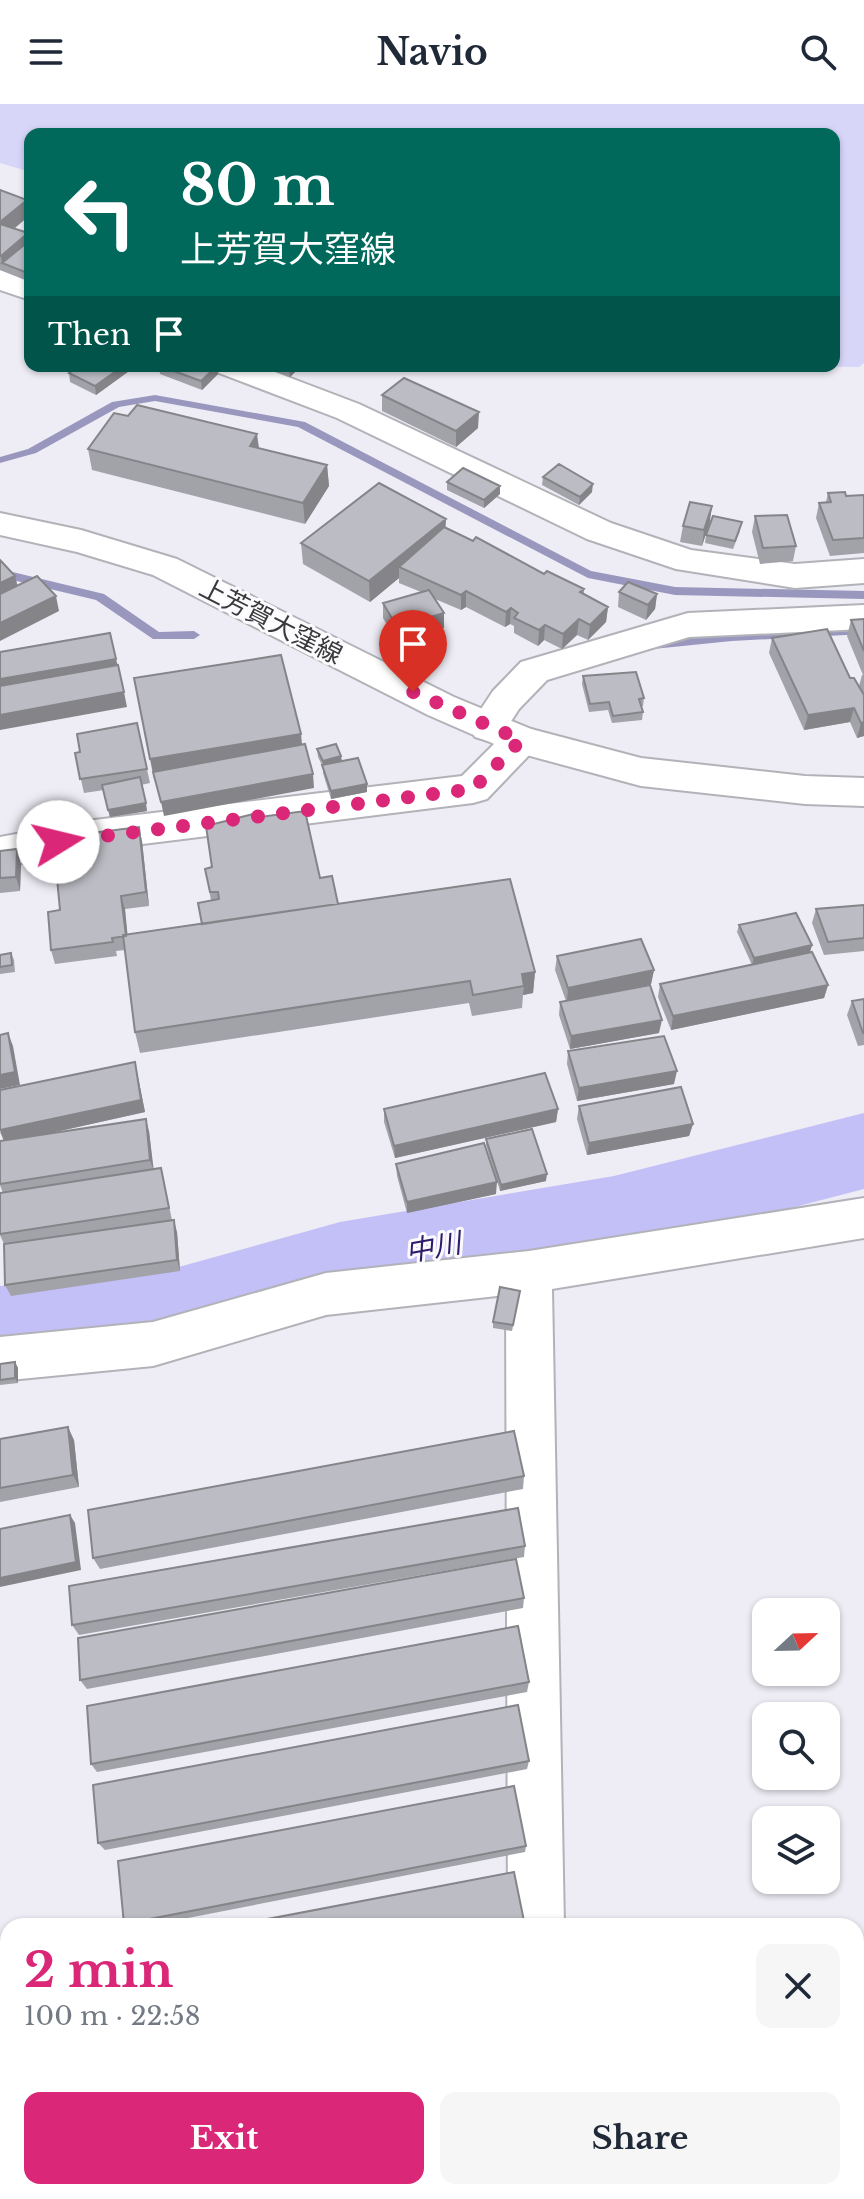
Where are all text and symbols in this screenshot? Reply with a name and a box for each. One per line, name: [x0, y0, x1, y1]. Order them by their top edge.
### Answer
icon: menu: [24, 30, 68, 74]
text: Navio: [376, 30, 488, 75]
icon: search: [796, 30, 840, 74]
text: 80 m: [180, 151, 335, 220]
icon: left: [48, 160, 152, 264]
text: 上芳賀大窪線: [180, 227, 396, 272]
icon: arrive: [147, 312, 191, 356]
text: Then: [48, 316, 131, 353]
street label: 上芳賀大窪線: [194, 571, 348, 671]
pin: [379, 610, 447, 692]
icon: arrive: [391, 622, 435, 666]
position arrow: [16, 800, 100, 884]
water label: 中川: [402, 1225, 467, 1270]
north arrow: [752, 1598, 840, 1686]
map controls: [752, 1598, 840, 1894]
button: search: [752, 1702, 840, 1790]
button: layers: [752, 1806, 840, 1894]
text: 2 min: [24, 1940, 173, 2000]
button: close: [756, 1944, 840, 2028]
text: 100 m · 22:58: [24, 2000, 200, 2032]
button: Exit: [24, 2092, 424, 2184]
button: Share: [440, 2092, 840, 2184]

